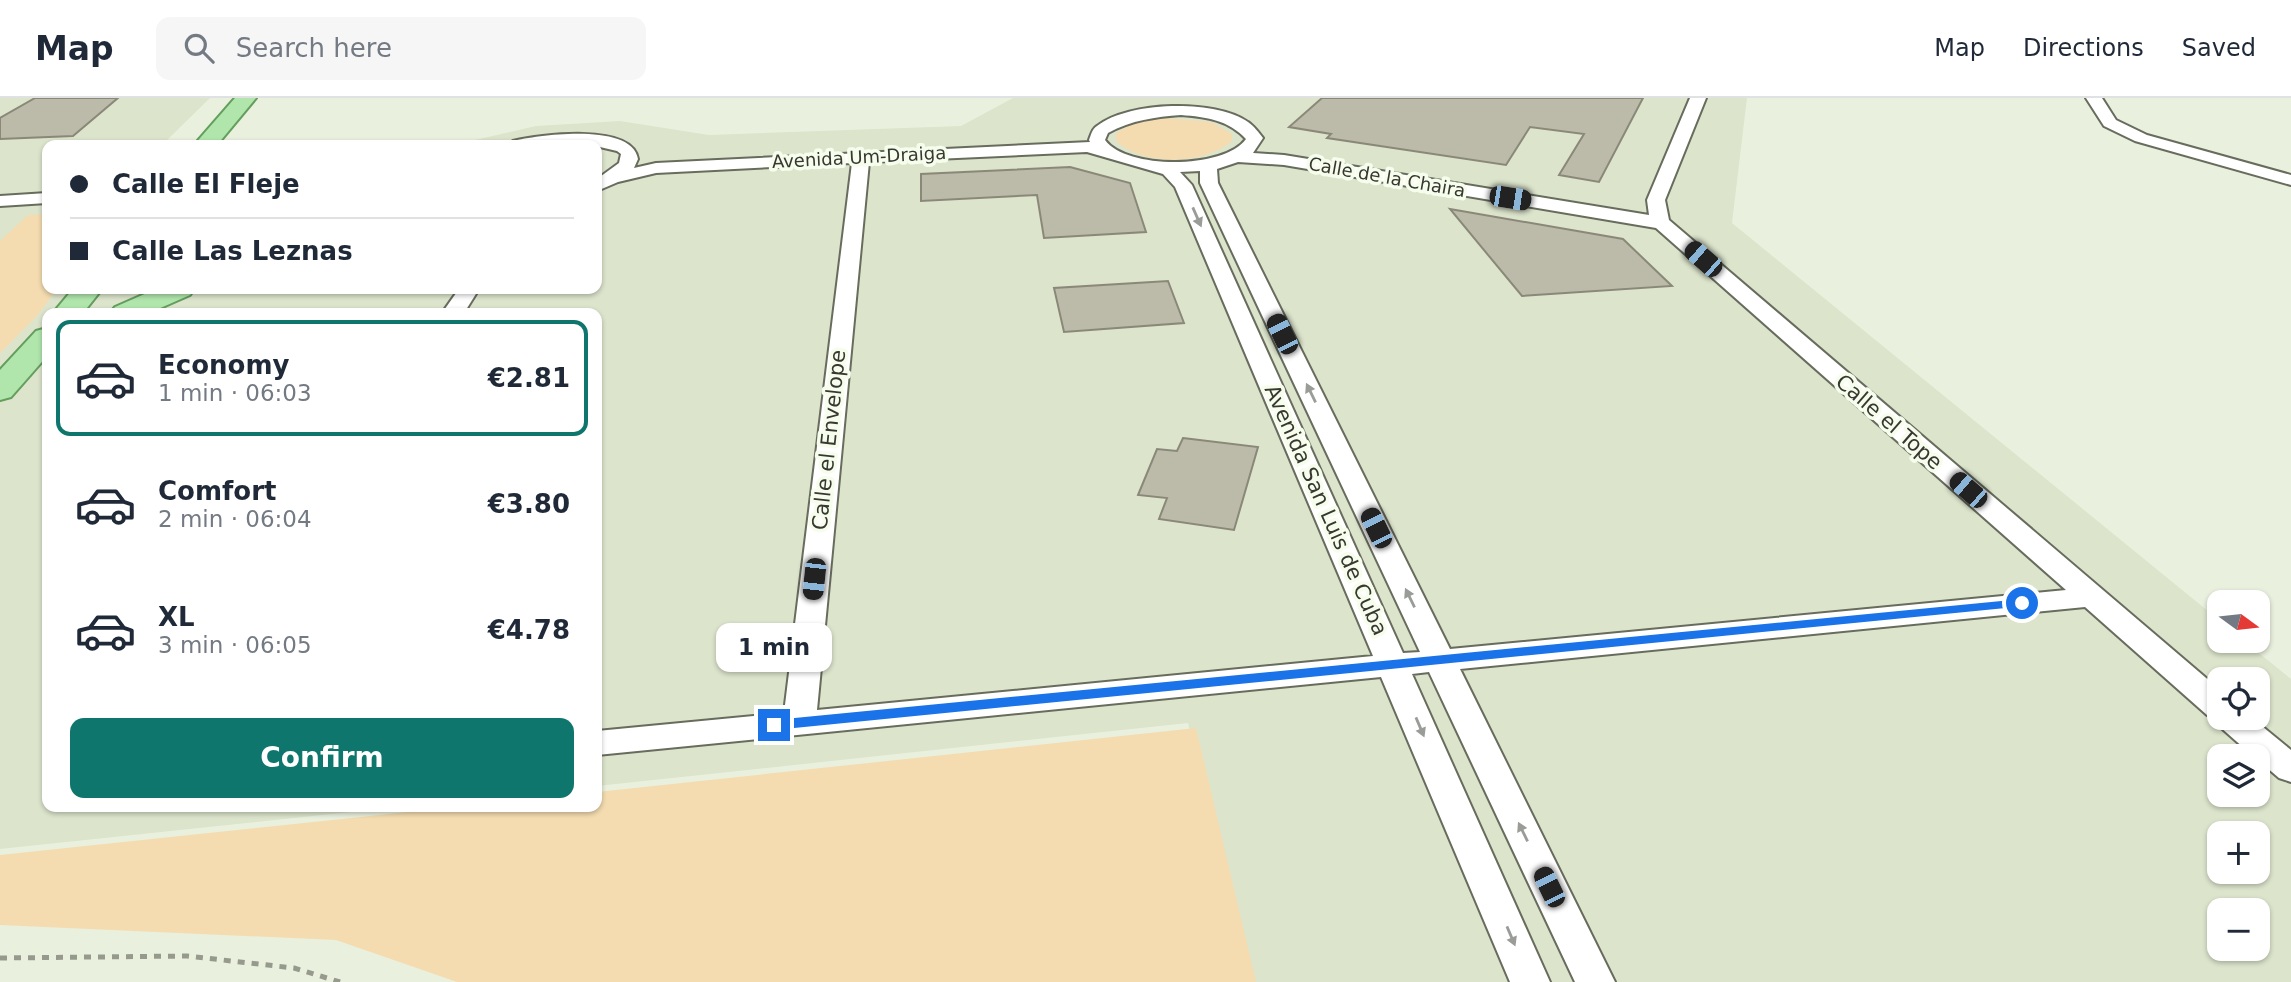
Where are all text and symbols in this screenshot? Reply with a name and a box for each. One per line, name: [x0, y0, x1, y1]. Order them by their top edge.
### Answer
search box: [156, 17, 646, 80]
text: Map: [35, 29, 114, 68]
icon: search: [180, 29, 218, 67]
text: Search here: [236, 33, 392, 63]
text: Map: [1934, 34, 1985, 62]
text: Directions: [2023, 34, 2144, 62]
text: Saved: [2182, 34, 2256, 62]
street label: Avenida Um-Draiga: [771, 142, 947, 172]
street label: Calle de la Chaira: [1307, 153, 1467, 201]
text: Calle El Fleje: [112, 169, 300, 199]
car: [1488, 184, 1533, 212]
one-way arrow: [1191, 207, 1203, 227]
text: Calle Las Leznas: [112, 236, 353, 266]
car: [1681, 237, 1726, 281]
car: [1264, 311, 1301, 357]
icon: car: [74, 347, 137, 410]
street label: Calle el Envelope: [808, 349, 850, 531]
text: Economy: [158, 350, 289, 380]
text: €2.81: [488, 363, 570, 393]
street label: Calle el Tope: [1831, 369, 1947, 475]
text: 1 min · 06:03: [158, 380, 312, 406]
street label: Avenida San Luis de Cuba: [1260, 381, 1392, 639]
one-way arrow: [1305, 383, 1316, 403]
car: [1946, 468, 1991, 512]
icon: car: [74, 473, 137, 536]
text: Comfort: [158, 476, 276, 506]
text: €3.80: [488, 489, 570, 519]
car: [1358, 505, 1395, 551]
text: 2 min · 06:04: [158, 506, 312, 532]
car: [802, 557, 827, 601]
route start: [2006, 587, 2038, 619]
one-way arrow: [1404, 588, 1416, 608]
north arrow: [2207, 590, 2270, 653]
map controls: [2207, 590, 2270, 961]
icon: car: [74, 599, 137, 662]
text: XL: [158, 602, 195, 632]
text: €4.78: [488, 615, 570, 645]
callout: 1 min: [716, 624, 832, 672]
text: 3 min · 06:05: [158, 632, 312, 658]
text: 1 min: [738, 634, 810, 660]
button: locate: [2207, 667, 2270, 730]
route end: [758, 709, 790, 741]
one-way arrow: [1415, 717, 1426, 738]
button: Confirm: [70, 718, 574, 798]
button: layers: [2207, 744, 2270, 807]
button: +: [2207, 821, 2270, 884]
one-way arrow: [1517, 822, 1528, 842]
car: [1531, 864, 1568, 910]
button: −: [2207, 898, 2270, 961]
one-way arrow: [1505, 926, 1516, 947]

